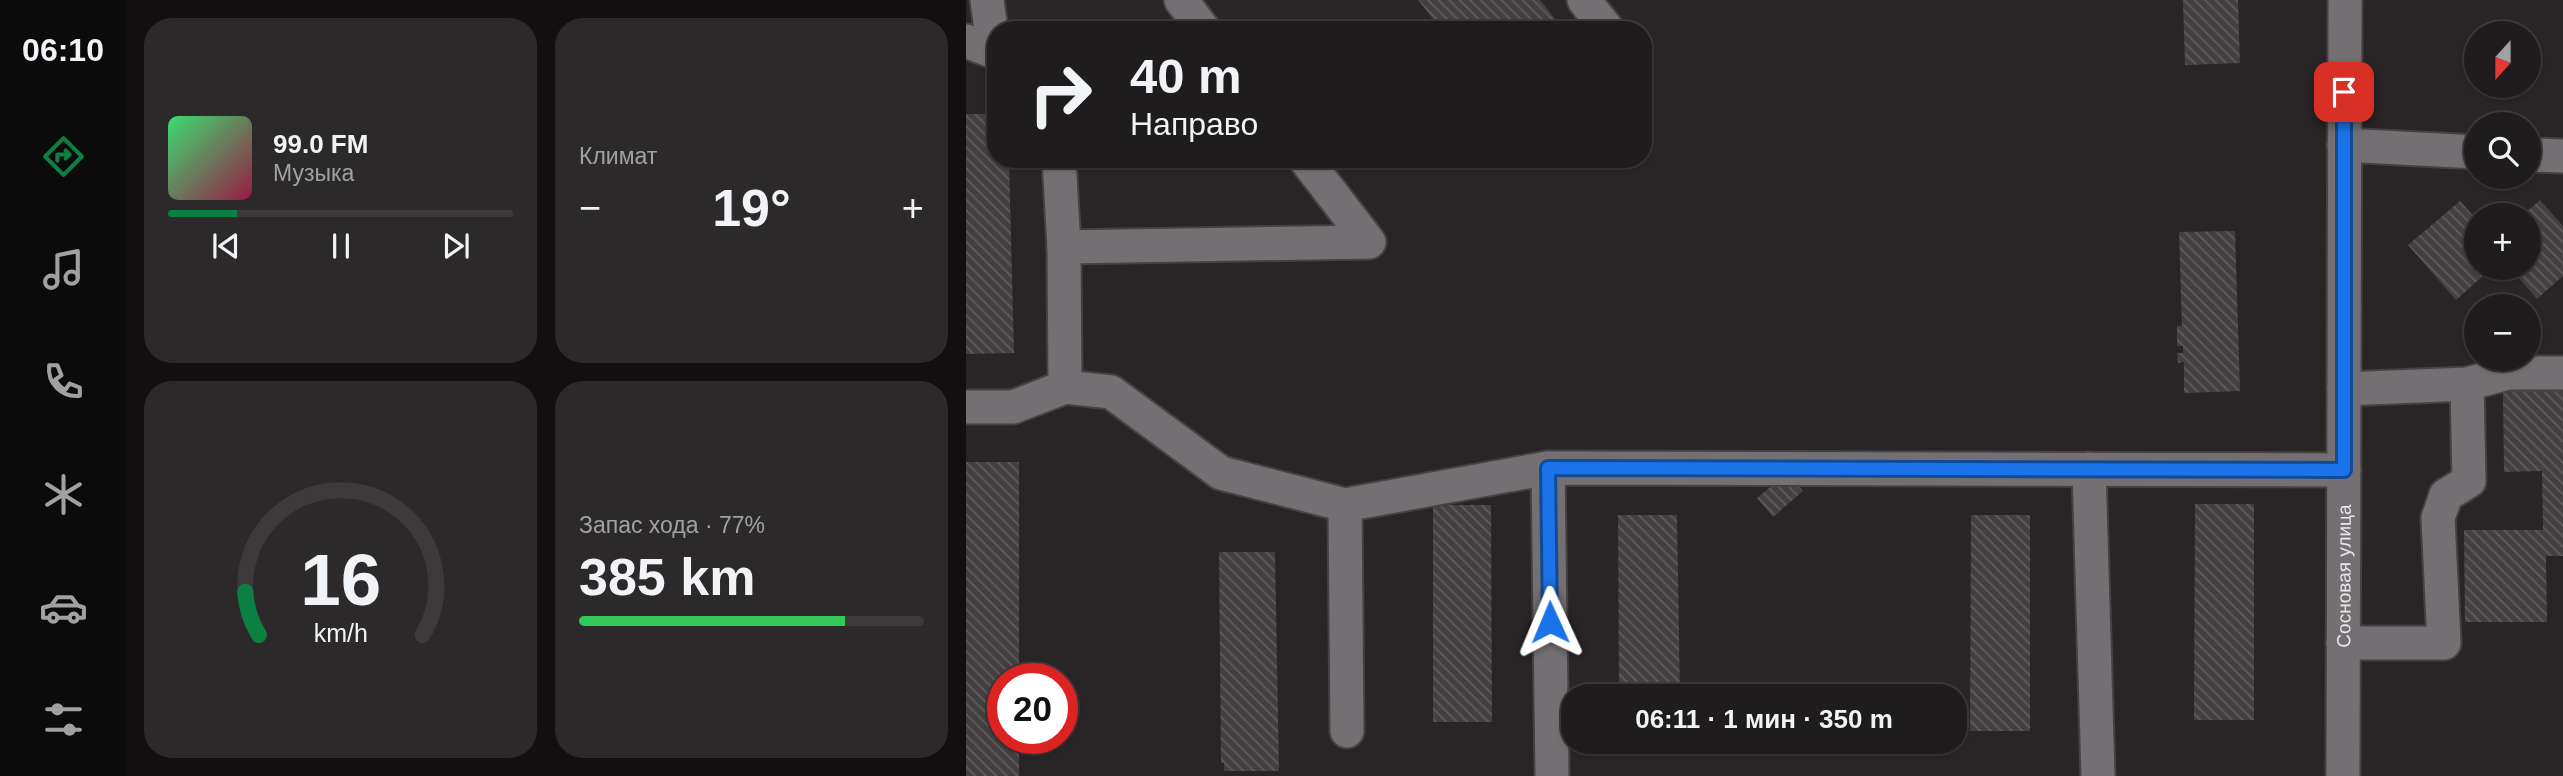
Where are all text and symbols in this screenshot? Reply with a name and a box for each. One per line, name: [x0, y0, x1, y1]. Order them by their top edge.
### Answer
north arrow: [2464, 21, 2541, 98]
map controls: [2464, 21, 2541, 371]
text: 06:10: [22, 32, 104, 68]
icon: right: [1015, 49, 1106, 140]
text: 40 m: [1130, 49, 1242, 103]
pin: [2314, 62, 2374, 122]
icon: arrive: [2325, 73, 2363, 111]
text: Направо: [1130, 106, 1258, 142]
button: search: [2464, 112, 2541, 189]
text: 99.0 FM: [273, 129, 368, 159]
icon: directions: [39, 132, 88, 181]
text: Климат: [579, 143, 657, 169]
text: Музыка: [273, 160, 354, 186]
text: 19°: [712, 179, 791, 237]
text: −: [579, 187, 601, 229]
text: +: [902, 187, 924, 229]
button: +: [2464, 203, 2541, 280]
icon: previous: [207, 227, 245, 265]
icon: pause: [322, 227, 360, 265]
icon: next: [437, 227, 475, 265]
icon: music: [39, 245, 88, 294]
button: −: [2464, 294, 2541, 371]
icon: phone: [39, 357, 88, 406]
icon: climate: [39, 470, 88, 519]
street label: Сосновая улица: [2333, 504, 2354, 648]
text: Запас хода · 77%: [579, 512, 765, 538]
text: 16: [300, 540, 381, 621]
text: 385 km: [579, 548, 755, 606]
icon: car: [39, 583, 88, 632]
position arrow: [1513, 585, 1587, 659]
text: km/h: [313, 619, 368, 647]
speed limit sign: 20: [987, 663, 1078, 754]
icon: filters: [39, 695, 88, 744]
text: 06:11 · 1 мин · 350 m: [1635, 704, 1893, 734]

